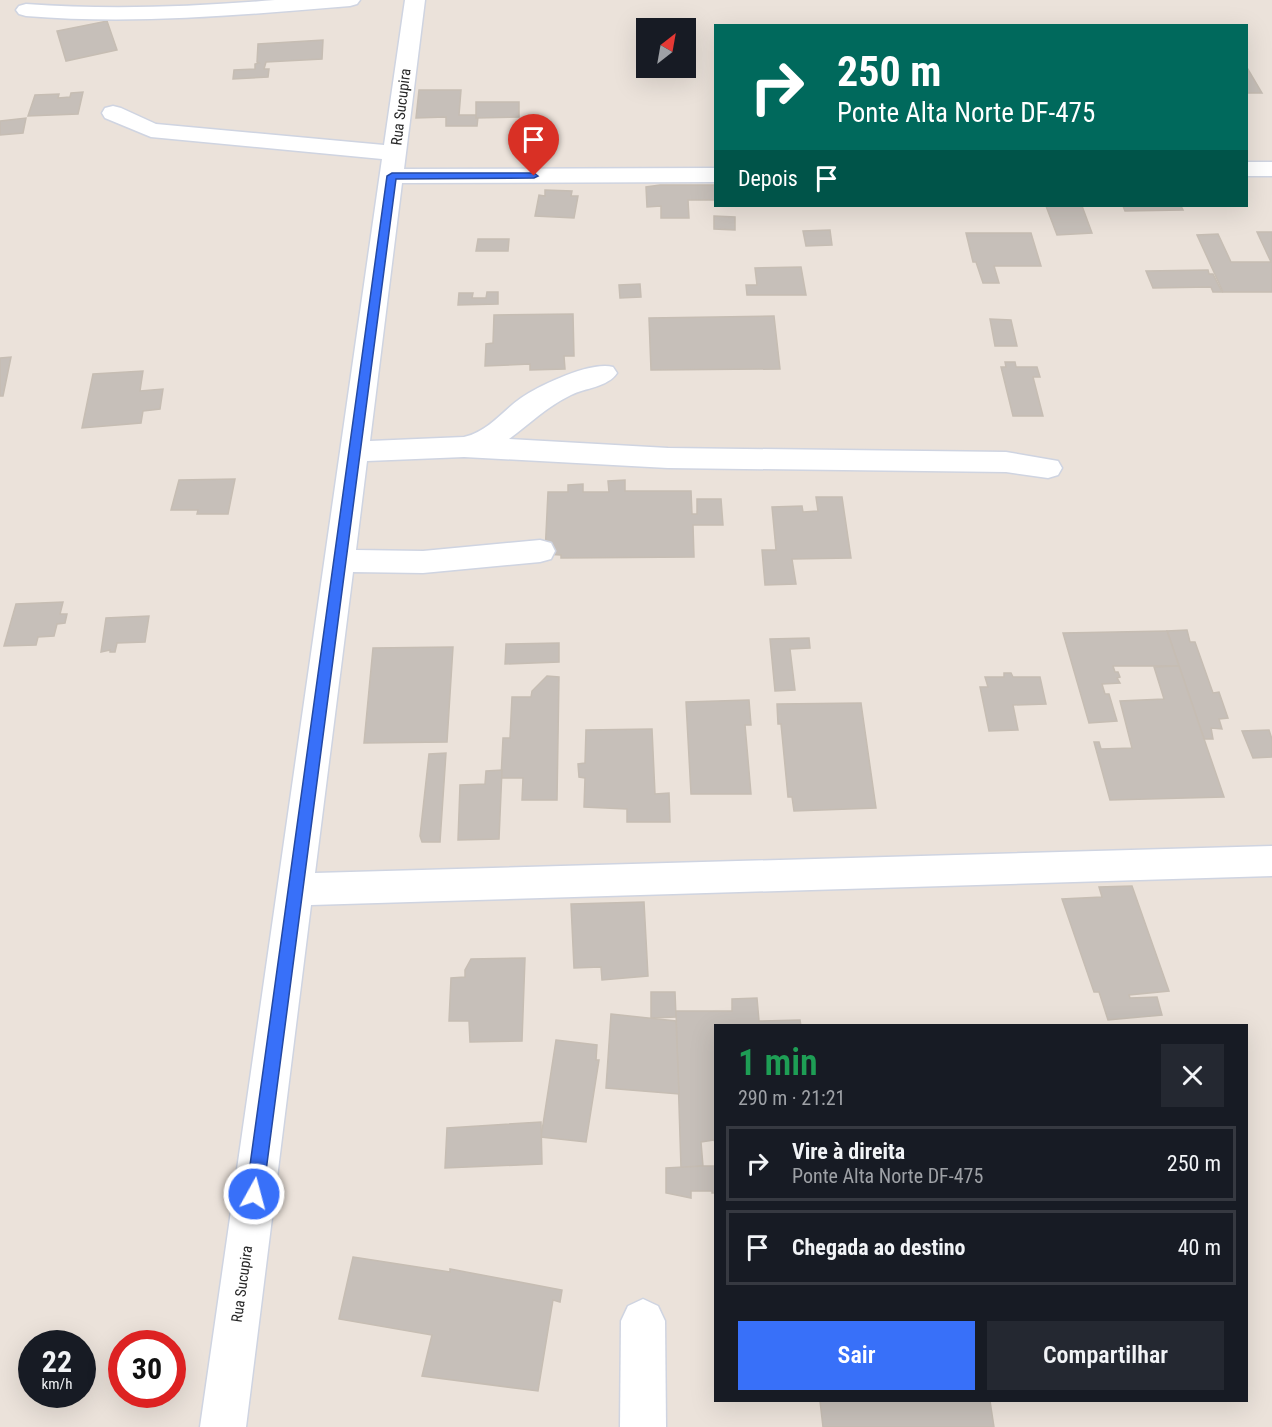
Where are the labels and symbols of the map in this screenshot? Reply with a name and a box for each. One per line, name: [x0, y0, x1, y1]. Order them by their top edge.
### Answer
north arrow: [636, 18, 696, 78]
street label: Rua Sucupira: [387, 68, 415, 146]
pin: [508, 114, 559, 176]
position arrow: [222, 1162, 286, 1226]
street label: Rua Sucupira: [228, 1244, 256, 1324]
speed limit sign: 30: [108, 1330, 186, 1408]

